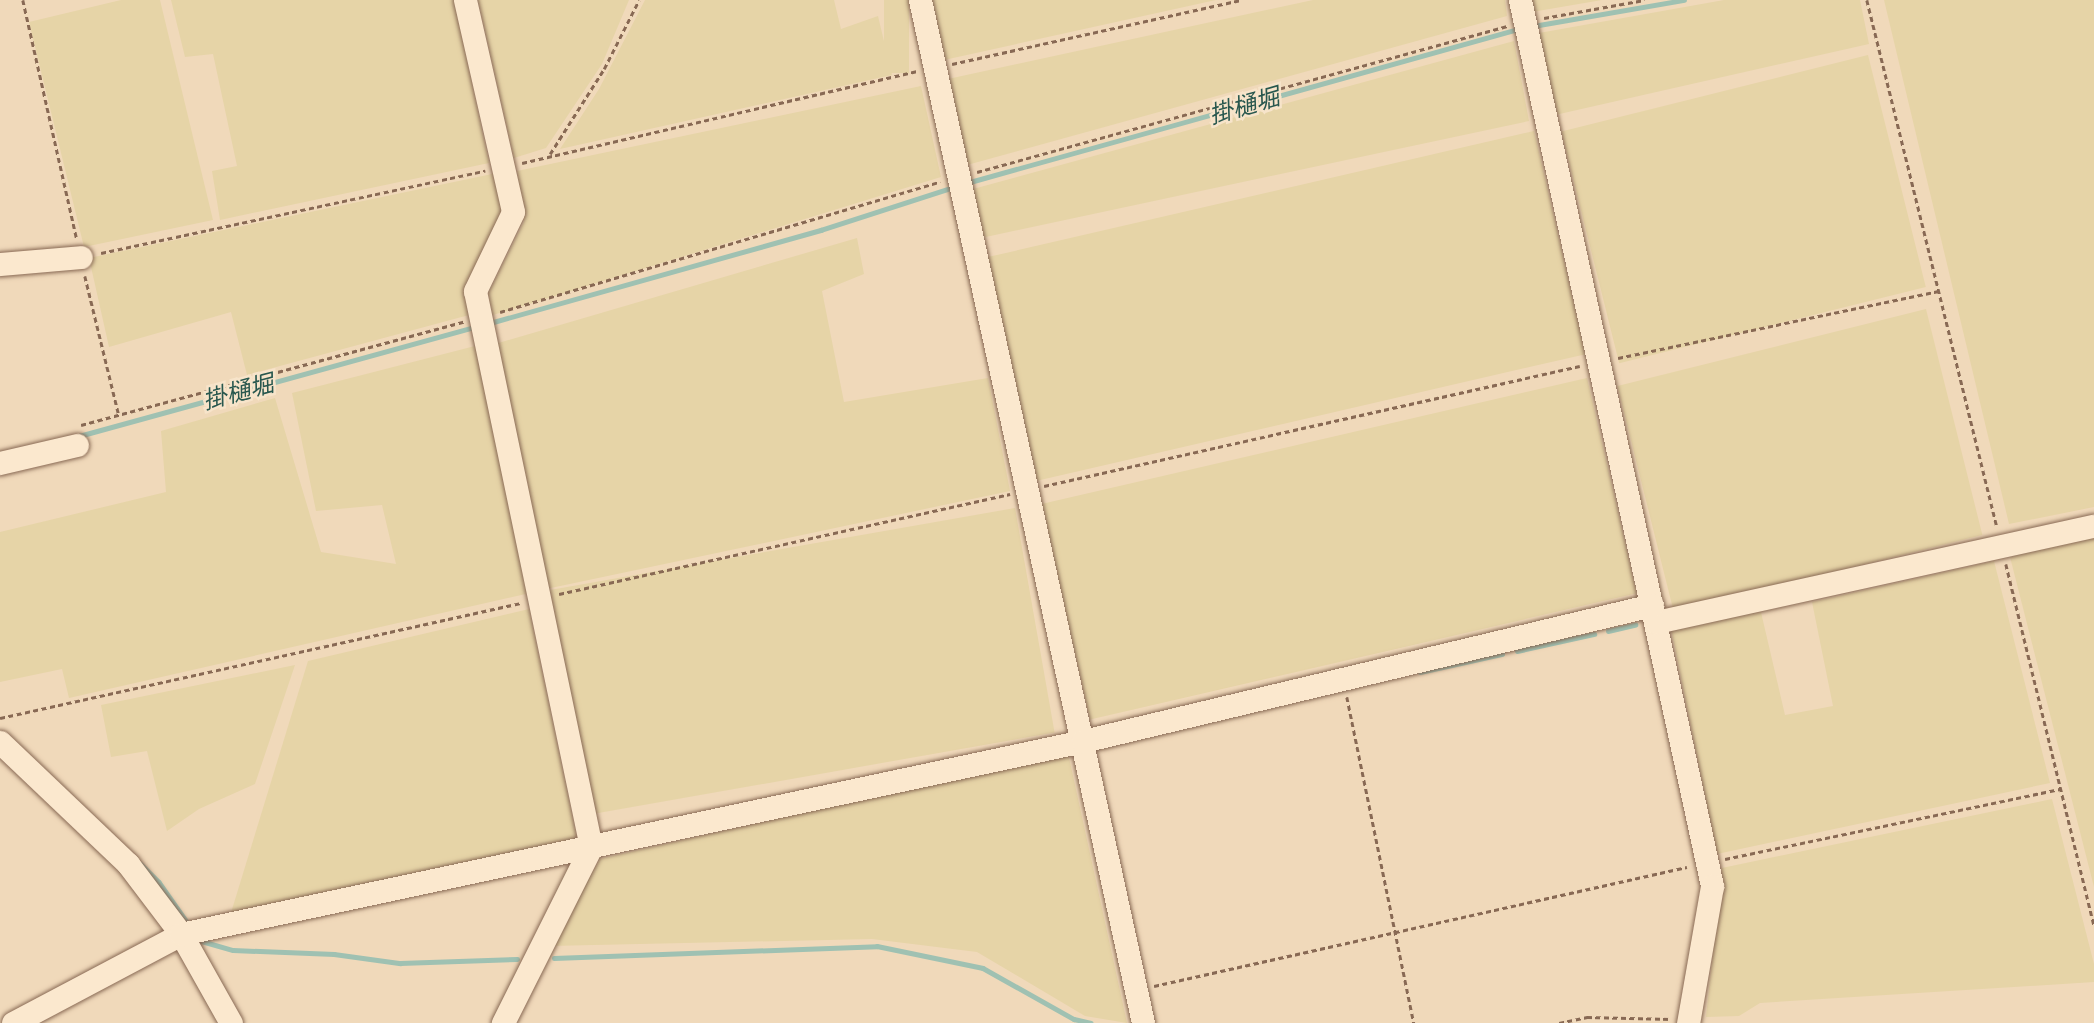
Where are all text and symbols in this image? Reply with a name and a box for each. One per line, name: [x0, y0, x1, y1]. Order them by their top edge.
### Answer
water label: 掛樋堀: [1205, 82, 1283, 130]
water label: 掛樋堀: [199, 369, 277, 415]

